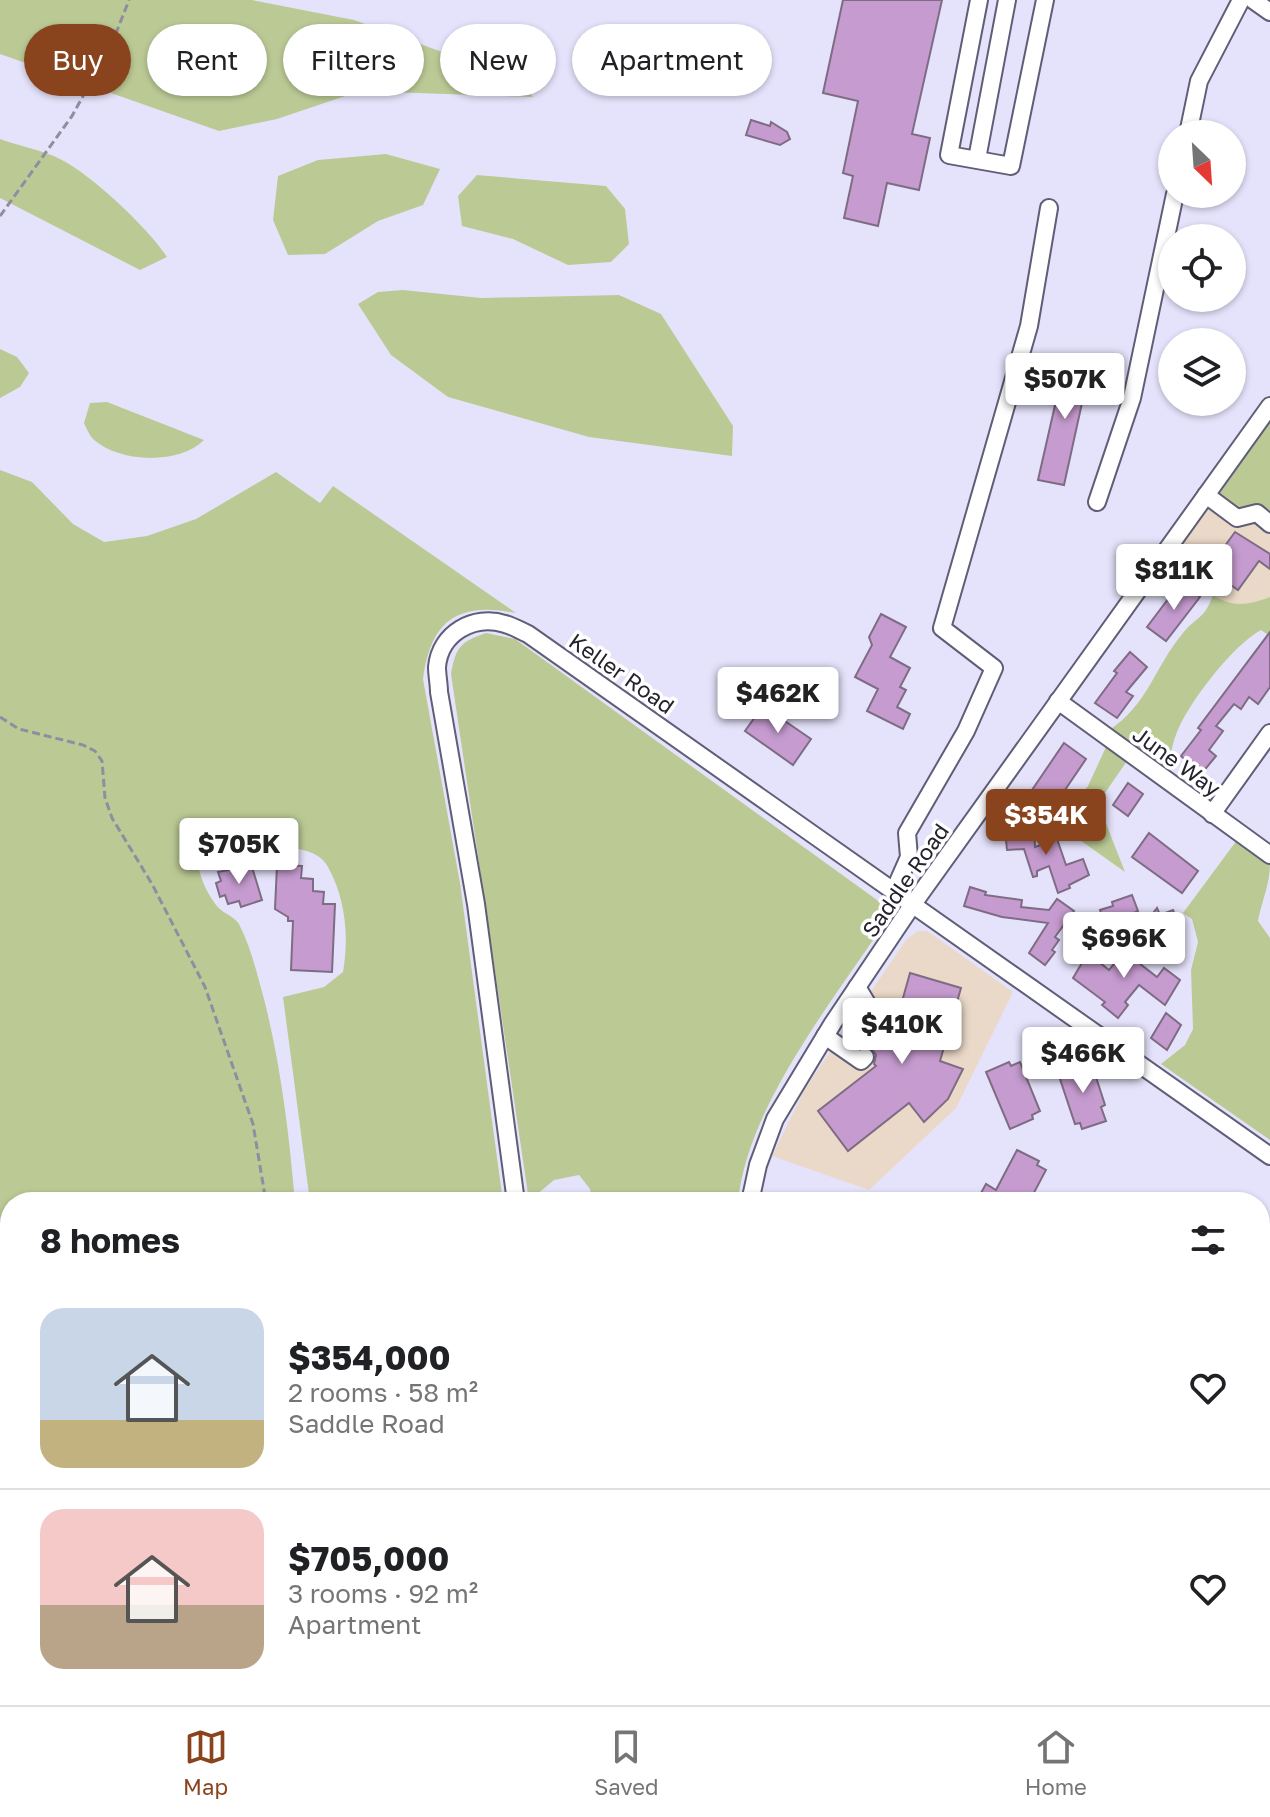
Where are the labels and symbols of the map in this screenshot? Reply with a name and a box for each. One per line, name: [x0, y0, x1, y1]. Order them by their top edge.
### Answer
north arrow: [1158, 120, 1246, 208]
pin: $507K: [1009, 353, 1121, 421]
pin: $811K: [1118, 544, 1230, 612]
street label: Keller Road: [564, 627, 680, 719]
pin: $462K: [722, 667, 834, 735]
street label: June Way: [1128, 720, 1226, 802]
pin: $354K: [990, 789, 1102, 857]
pin: $705K: [183, 818, 295, 886]
street label: Saddle Road: [856, 818, 954, 942]
pin: $696K: [1068, 912, 1180, 980]
pin: $410K: [846, 998, 958, 1066]
pin: $466K: [1027, 1027, 1139, 1095]

